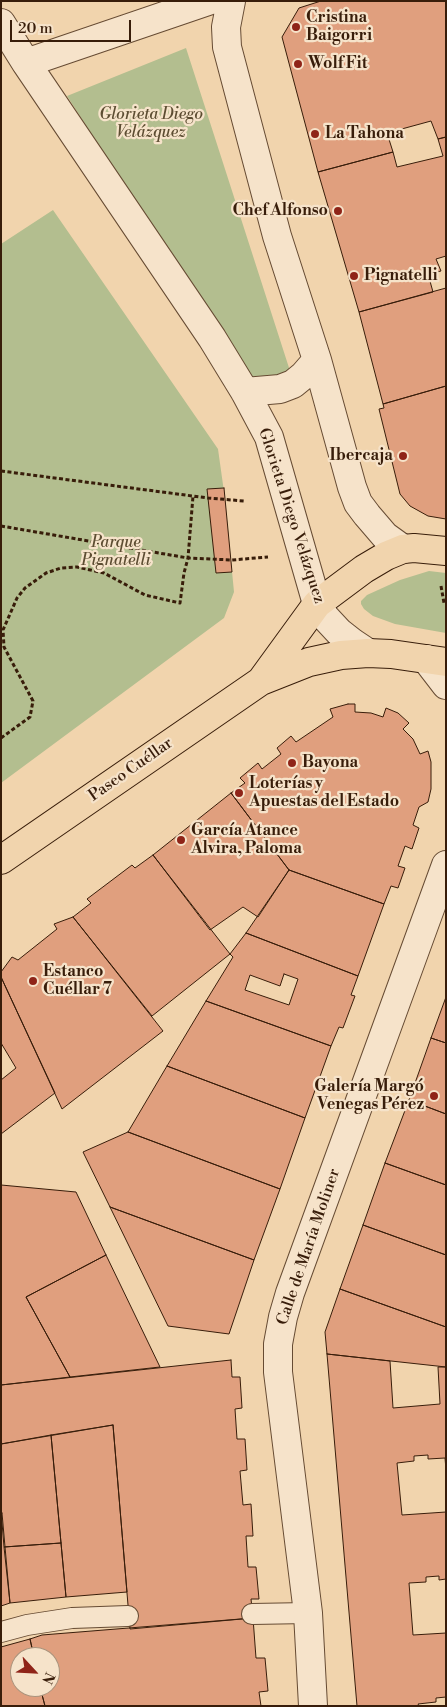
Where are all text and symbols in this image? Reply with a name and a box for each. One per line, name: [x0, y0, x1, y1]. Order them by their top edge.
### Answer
place label: Cristina Baigorri: [306, 8, 372, 46]
scale bar: [12, 10, 134, 42]
text: 20 m: [18, 19, 53, 38]
marker: Cristina Baigorri: [290, 21, 302, 33]
place label: Wolf Fit: [308, 54, 367, 74]
marker: Wolf Fit: [292, 58, 304, 70]
park label: Glorieta Diego Velázquez: [99, 105, 203, 143]
place label: La Tahona: [325, 124, 404, 144]
marker: La Tahona: [309, 128, 321, 140]
place label: Chef Alfonso: [232, 201, 328, 221]
marker: Chef Alfonso: [332, 205, 344, 217]
place label: Pignatelli: [364, 266, 438, 286]
marker: Pignatelli: [348, 270, 360, 282]
street label: Glorieta Diego Velázquez: [254, 426, 328, 606]
place label: Ibercaja: [329, 446, 393, 466]
marker: Ibercaja: [397, 450, 409, 462]
park label: Parque Pignatelli: [81, 533, 151, 571]
street label: Paseo Cuéllar: [85, 734, 177, 806]
place label: Bayona: [302, 753, 358, 773]
marker: Bayona: [286, 757, 298, 769]
place label: Loterías y Apuestas del Estado: [249, 774, 399, 812]
marker: Loterías y Apuestas del Estado: [233, 787, 245, 799]
place label: García Atance Alvira, Paloma: [191, 821, 302, 859]
marker: García Atance Alvira, Paloma: [175, 834, 187, 846]
place label: Estanco Cuéllar 7: [43, 962, 112, 1000]
marker: Estanco Cuéllar 7: [27, 975, 39, 987]
place label: Galería Margó Venegas Pérez: [314, 1077, 424, 1115]
marker: Galería Margó Venegas Pérez: [428, 1090, 440, 1102]
street label: Calle de María Moliner: [273, 1166, 345, 1328]
north arrow: [10, 1647, 60, 1697]
text: N: [37, 1669, 58, 1687]

